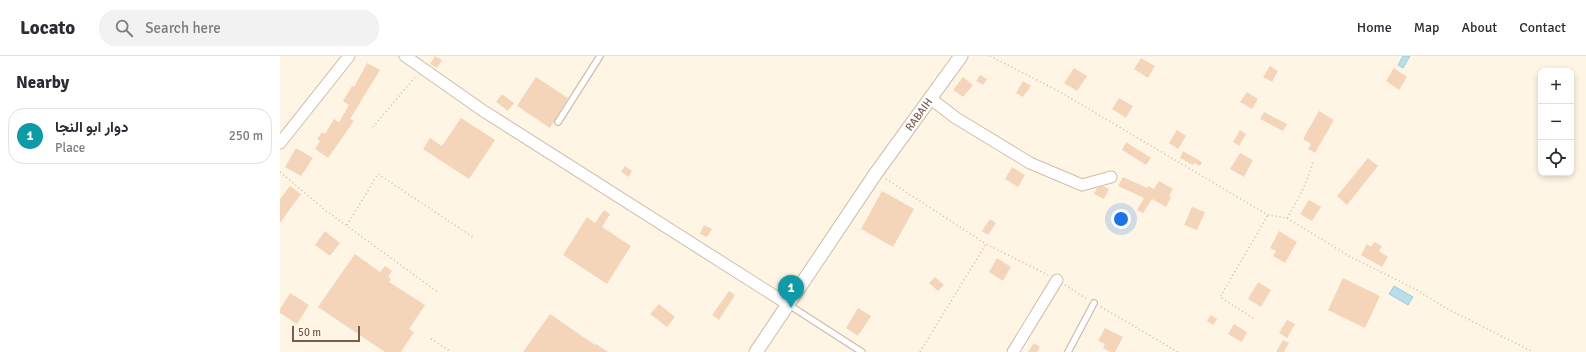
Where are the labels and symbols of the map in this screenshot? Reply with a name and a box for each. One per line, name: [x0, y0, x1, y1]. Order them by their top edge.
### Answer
street label: RABAIH: [903, 96, 935, 134]
your location: [1111, 209, 1131, 229]
pin: 1: [778, 275, 804, 308]
scale bar: [292, 324, 360, 343]

